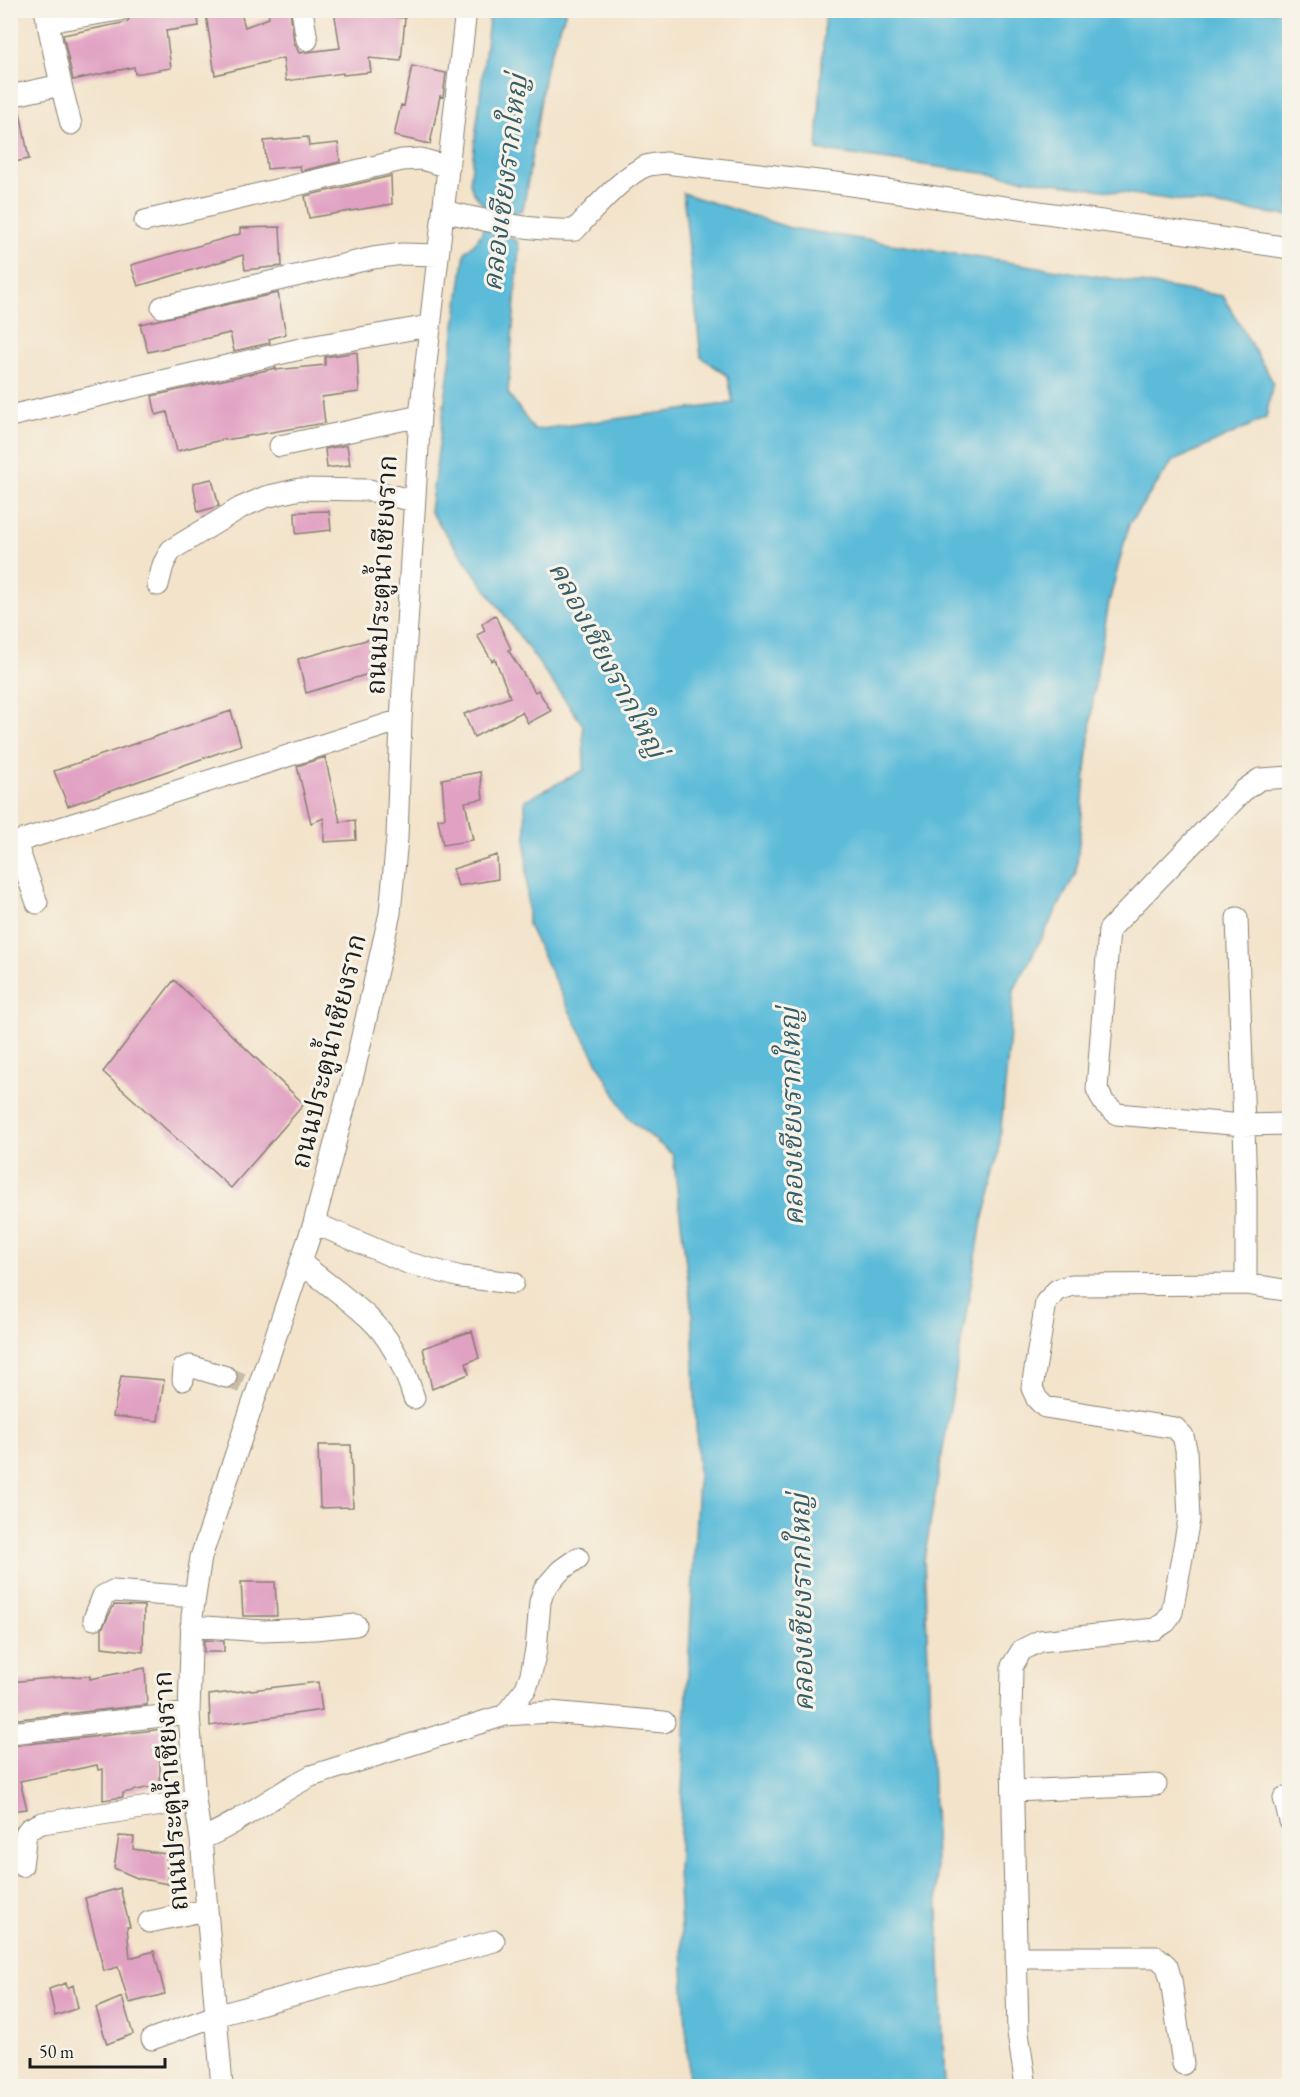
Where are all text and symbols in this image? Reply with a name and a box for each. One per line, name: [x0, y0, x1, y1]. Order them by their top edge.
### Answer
water label: คลองเชียงรากใหญ่: [472, 68, 536, 293]
street label: ถนนประตูน้ำเชียงราก: [355, 454, 406, 696]
water label: คลองเชียงรากใหญ่: [541, 554, 678, 767]
street label: ถนนประตูน้ำเชียงราก: [280, 930, 375, 1172]
water label: คลองเชียงรากใหญ่: [770, 1004, 811, 1226]
water label: คลองเชียงรากใหญ่: [780, 1490, 821, 1712]
street label: ถนนประตูน้ำเชียงราก: [142, 1670, 197, 1912]
scale bar: [30, 2031, 165, 2069]
text: 50 m: [39, 2040, 74, 2063]

